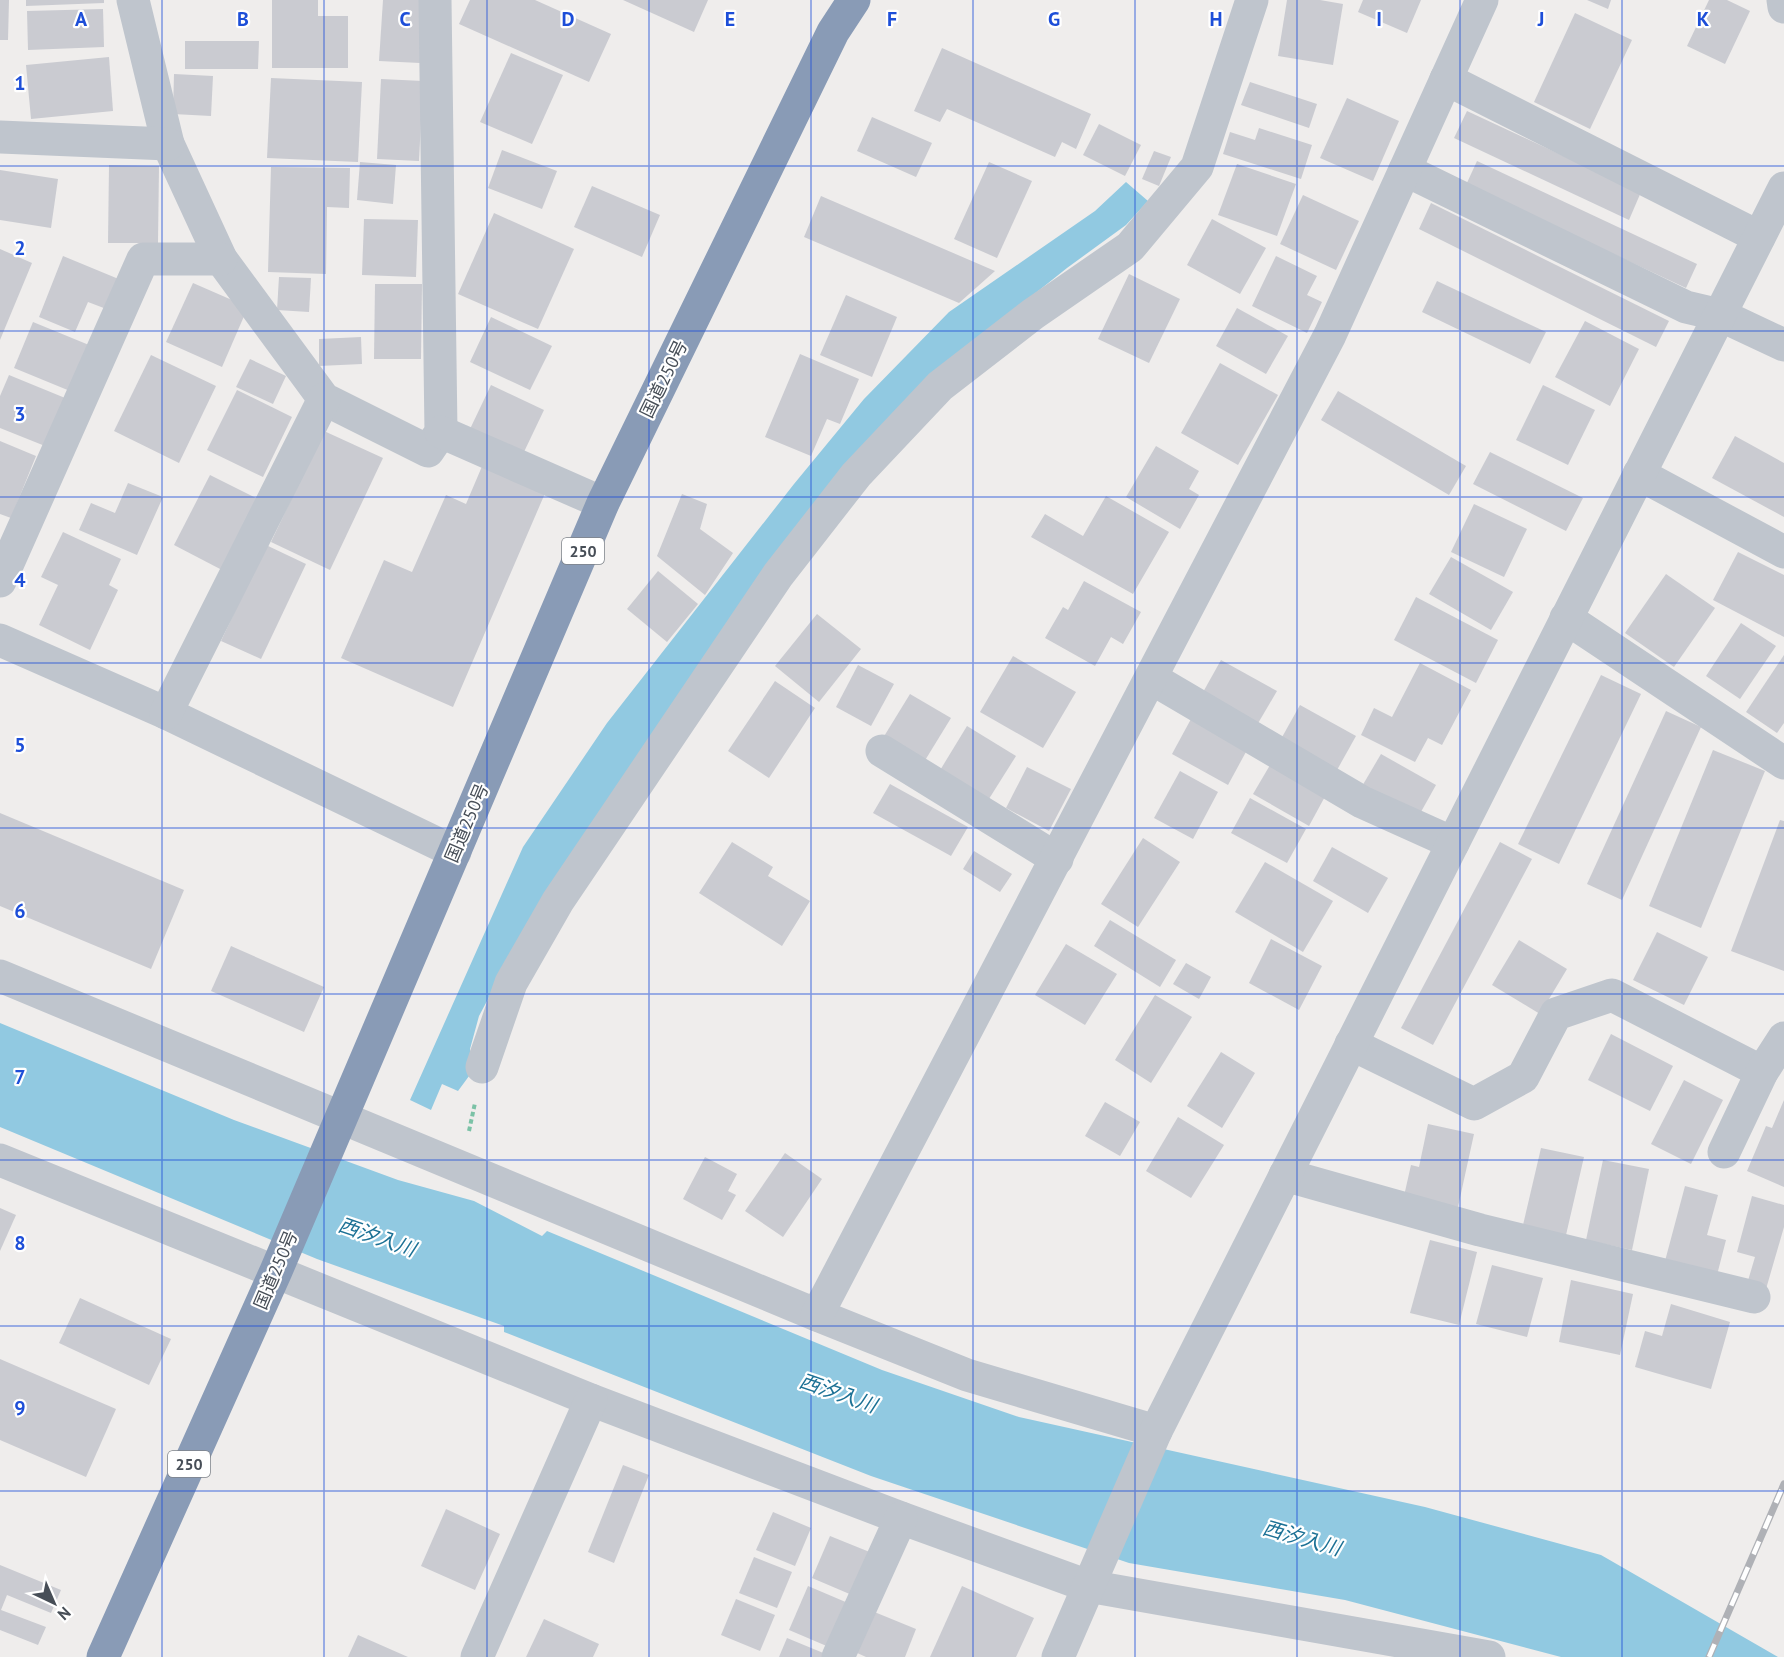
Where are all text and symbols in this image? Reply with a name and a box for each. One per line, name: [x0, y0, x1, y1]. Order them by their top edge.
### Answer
text: A: [75, 6, 88, 32]
text: B: [237, 6, 249, 32]
text: C: [399, 6, 411, 32]
text: D: [562, 6, 575, 32]
text: E: [725, 6, 735, 32]
text: F: [887, 6, 897, 32]
text: G: [1048, 6, 1060, 32]
text: H: [1209, 6, 1223, 32]
text: I: [1376, 6, 1382, 32]
text: J: [1537, 6, 1544, 32]
text: K: [1697, 6, 1710, 32]
text: 1: [14, 70, 26, 96]
text: 2: [14, 235, 26, 261]
street label: 国道250号: [635, 336, 692, 421]
text: 3: [14, 401, 26, 427]
road number: 250: [562, 538, 604, 564]
text: 4: [14, 567, 26, 593]
text: 5: [14, 732, 26, 758]
street label: 国道250号: [440, 780, 493, 866]
text: 6: [14, 898, 26, 924]
text: 7: [14, 1064, 26, 1090]
water label: 西汐入川: [335, 1212, 421, 1263]
street label: 国道250号: [249, 1227, 302, 1313]
text: 8: [14, 1230, 26, 1256]
water label: 西汐入川: [796, 1368, 882, 1419]
text: 9: [14, 1395, 26, 1421]
road number: 250: [168, 1451, 210, 1477]
water label: 西汐入川: [1260, 1514, 1346, 1562]
north arrow: [24, 1573, 84, 1633]
text: N: [54, 1603, 75, 1625]

